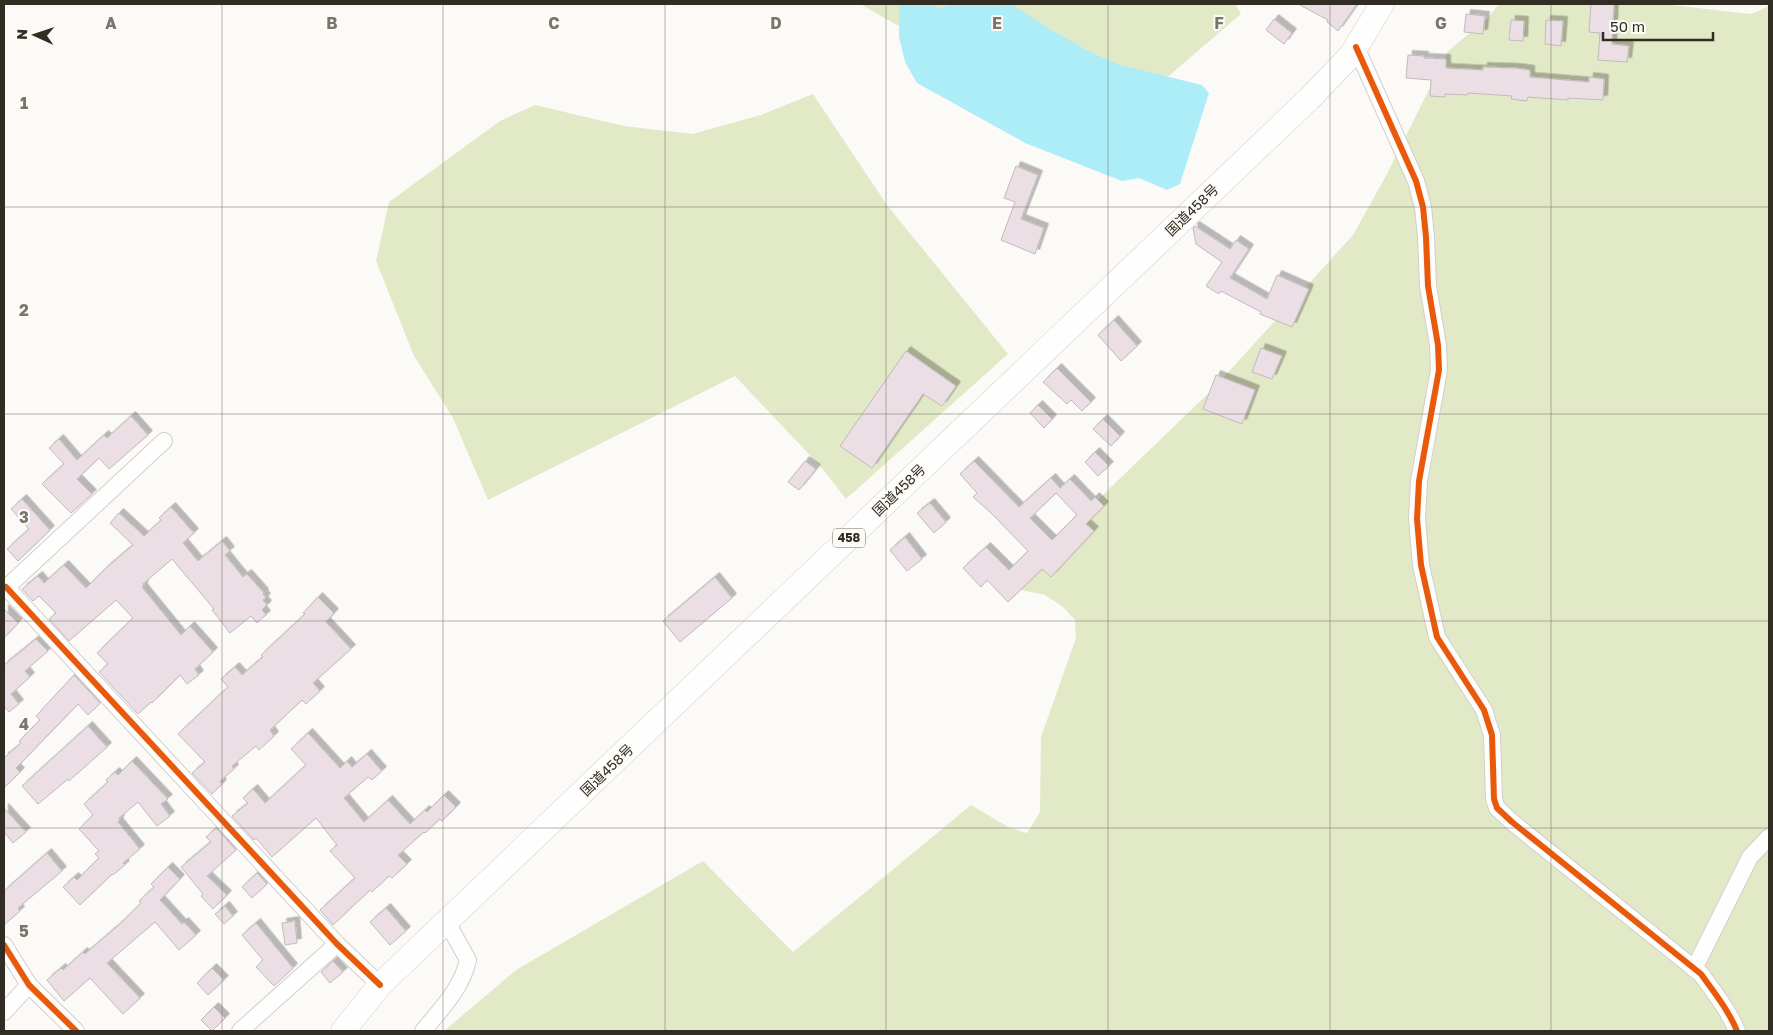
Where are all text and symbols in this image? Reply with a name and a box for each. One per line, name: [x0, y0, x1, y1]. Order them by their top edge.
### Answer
north arrow: [10, 10, 60, 60]
scale bar: [1603, 10, 1713, 42]
text: A: [105, 13, 117, 33]
text: B: [326, 13, 338, 33]
text: C: [548, 13, 560, 33]
text: D: [770, 13, 782, 33]
text: E: [992, 13, 1002, 33]
text: F: [1214, 13, 1224, 33]
text: G: [1435, 13, 1447, 33]
text: 50 m: [1610, 17, 1645, 35]
text: N: [13, 29, 30, 40]
text: 1: [20, 93, 28, 113]
street label: 国道458号: [1162, 180, 1222, 239]
text: 2: [19, 300, 29, 320]
street label: 国道458号: [869, 460, 929, 519]
text: 3: [19, 507, 29, 527]
road number: 458: [833, 528, 865, 548]
text: 4: [19, 714, 29, 734]
street label: 国道458号: [577, 740, 637, 799]
text: 5: [19, 921, 29, 941]

